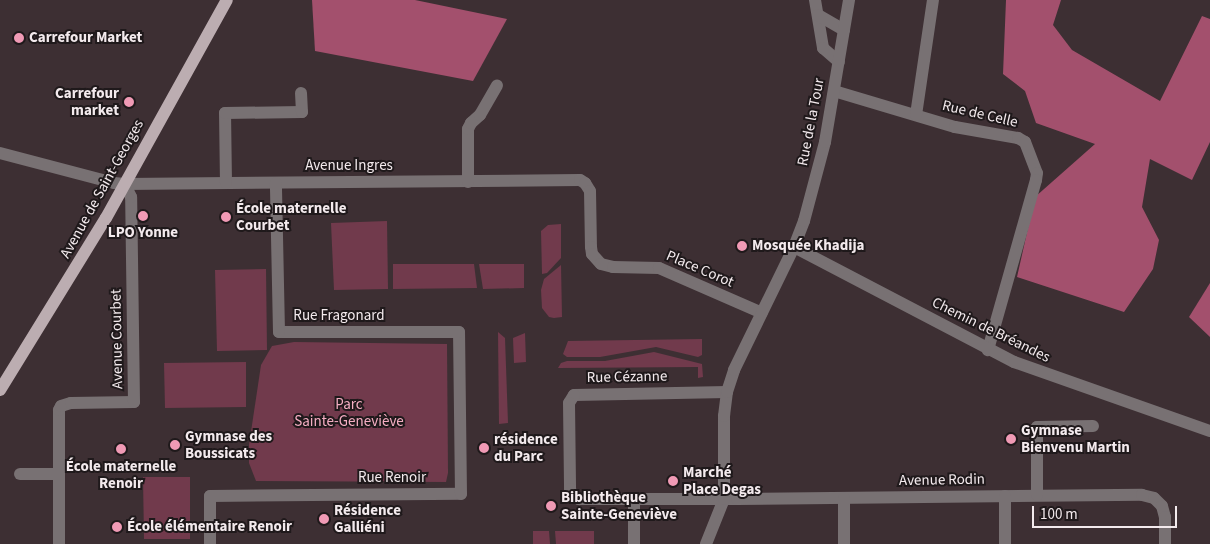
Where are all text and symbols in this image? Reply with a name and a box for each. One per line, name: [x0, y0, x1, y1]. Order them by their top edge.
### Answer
place label: Carrefour Market: [29, 29, 142, 47]
marker: Carrefour Market: [13, 32, 25, 44]
street label: Rue de la Tour: [794, 77, 828, 167]
place label: Carrefour market: [55, 84, 119, 119]
marker: Carrefour market: [123, 96, 135, 108]
street label: Rue de Celle: [940, 97, 1020, 131]
street label: Avenue de Saint-Georges: [56, 117, 148, 261]
street label: Avenue Ingres: [305, 157, 393, 175]
place label: École maternelle Courbet: [236, 199, 346, 234]
marker: LPO Yonne: [137, 210, 149, 222]
marker: École maternelle Courbet: [220, 211, 232, 223]
place label: LPO Yonne: [108, 224, 178, 242]
place label: Mosquée Khadija: [752, 237, 864, 255]
marker: Mosquée Khadija: [736, 240, 748, 252]
street label: Place Corot: [664, 247, 736, 291]
street label: Avenue Courbet: [107, 289, 127, 389]
street label: Chemin de Bréandes: [929, 294, 1053, 366]
street label: Rue Fragonard: [293, 307, 385, 325]
street label: Rue Cézanne: [587, 367, 667, 387]
park label: Parc Sainte-Geneviève: [294, 395, 404, 430]
place label: Gymnase Bienvenu Martin: [1021, 421, 1130, 456]
place label: Gymnase des Boussicats: [185, 427, 272, 462]
place label: résidence du Parc: [494, 430, 558, 465]
marker: Gymnase Bienvenu Martin: [1005, 433, 1017, 445]
marker: Gymnase des Boussicats: [169, 439, 181, 451]
marker: résidence du Parc: [478, 442, 490, 454]
marker: École maternelle Renoir: [115, 443, 127, 455]
place label: École maternelle Renoir: [66, 457, 176, 492]
place label: Marché Place Degas: [683, 463, 761, 498]
street label: Rue Renoir: [358, 469, 426, 487]
street label: Avenue Rodin: [899, 470, 985, 490]
marker: Marché Place Degas: [667, 475, 679, 487]
place label: Bibliothèque Sainte-Geneviève: [561, 488, 677, 523]
scale bar: [1035, 496, 1180, 528]
marker: Bibliothèque Sainte-Geneviève: [545, 500, 557, 512]
place label: Résidence Galliéni: [334, 501, 401, 536]
text: 100 m: [1040, 504, 1078, 525]
marker: Résidence Galliéni: [318, 513, 330, 525]
place label: École élémentaire Renoir: [127, 518, 292, 536]
marker: École élémentaire Renoir: [111, 521, 123, 533]

